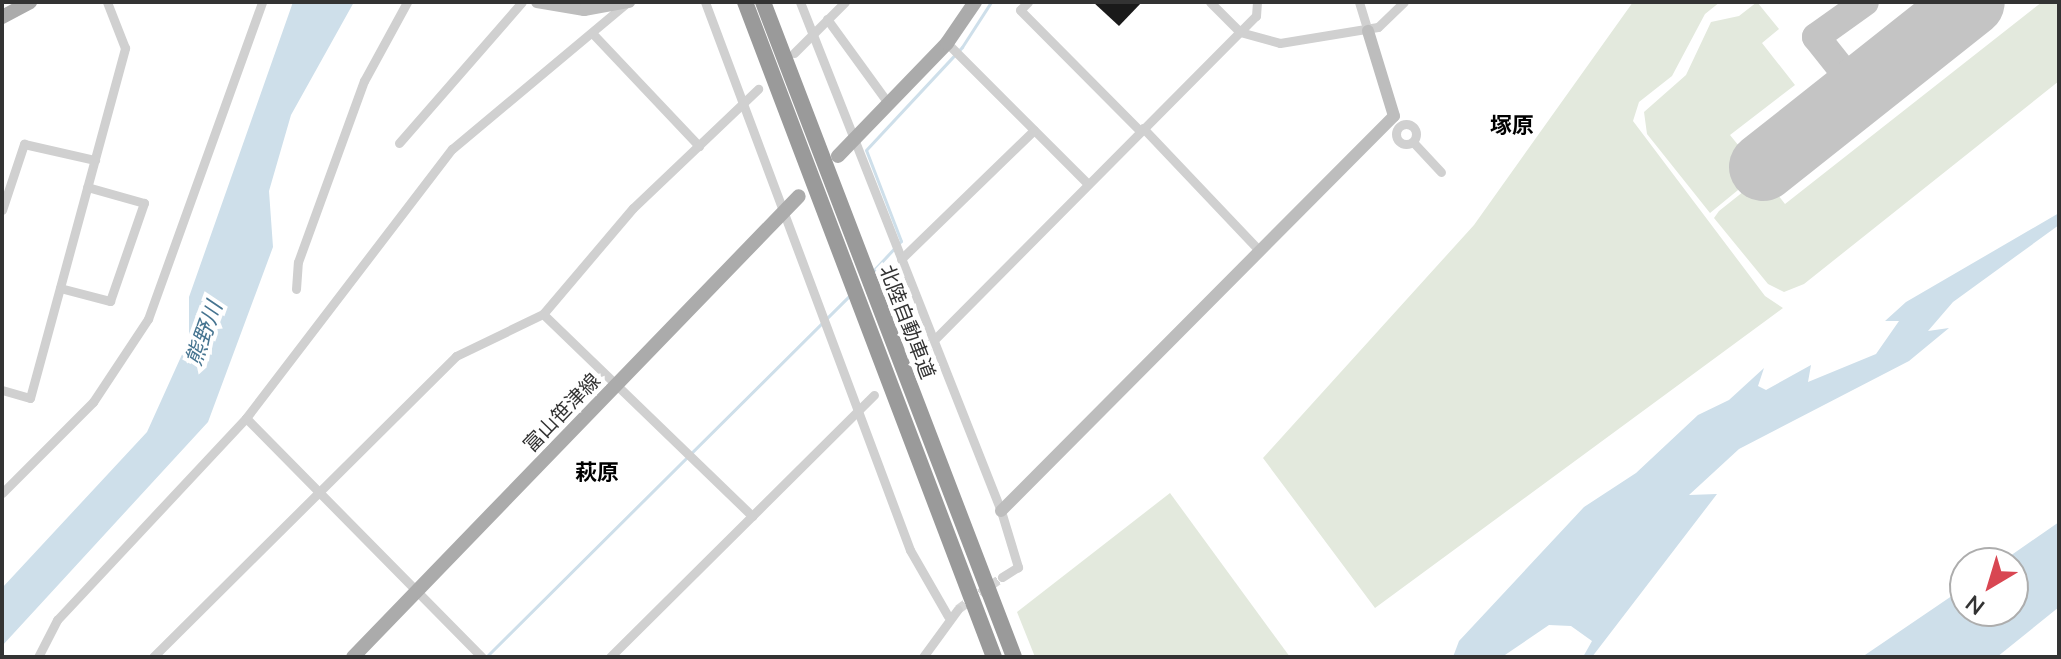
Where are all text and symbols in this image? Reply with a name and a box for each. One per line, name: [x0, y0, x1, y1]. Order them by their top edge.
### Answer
district label: 塚原: [1490, 114, 1534, 140]
street label: 北陸自動車道: [874, 262, 940, 382]
water label: 熊野川: [181, 298, 229, 370]
street label: 富山笹津線: [519, 369, 605, 457]
district label: 萩原: [575, 461, 619, 487]
north arrow: [1949, 547, 2029, 627]
text: N: [1960, 587, 1991, 621]

